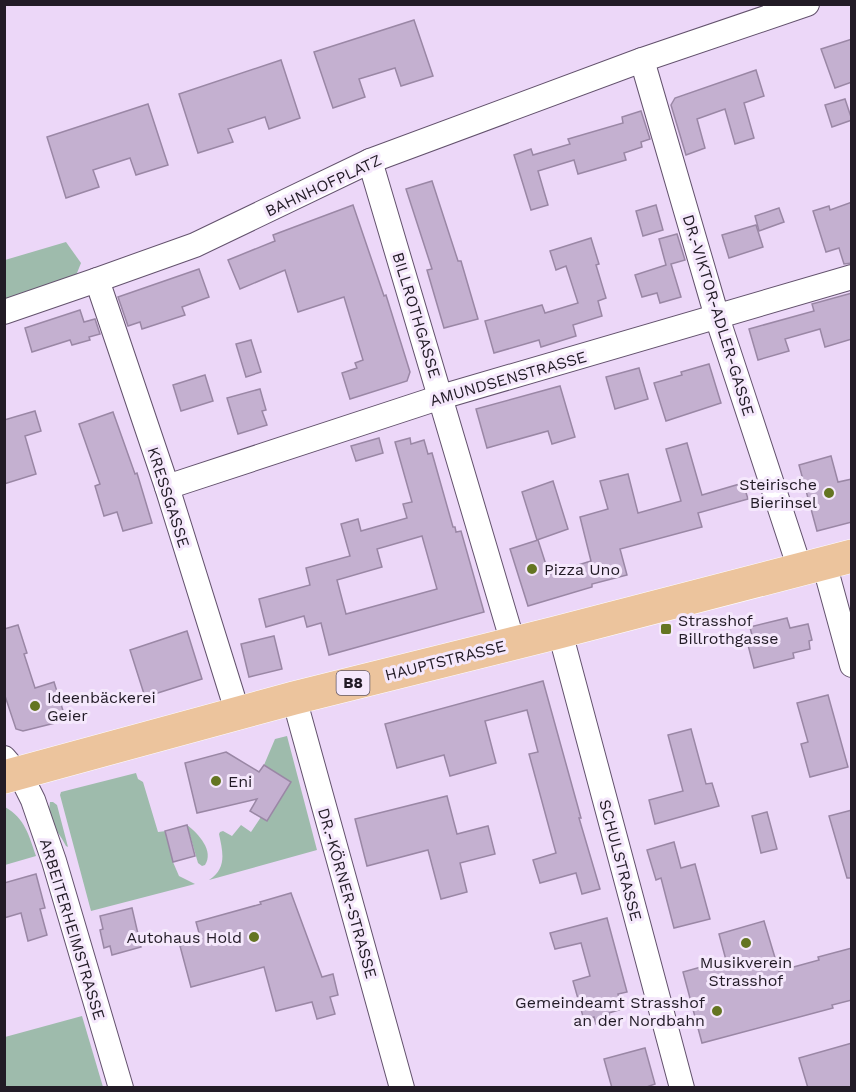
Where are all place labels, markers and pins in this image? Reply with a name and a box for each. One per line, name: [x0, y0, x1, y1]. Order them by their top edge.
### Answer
place label: Steirische Bierinsel: [739, 475, 817, 512]
marker: Steirische Bierinsel: [822, 486, 836, 500]
place label: Pizza Uno: [544, 560, 620, 579]
marker: Pizza Uno: [525, 562, 539, 576]
place label: Strasshof Billrothgasse: [678, 611, 779, 648]
marker: Strasshof Billrothgasse: [659, 622, 673, 636]
place label: Ideenbäckerei Geier: [47, 688, 156, 725]
marker: Ideenbäckerei Geier: [28, 699, 42, 713]
place label: Eni: [228, 772, 252, 791]
marker: Eni: [209, 774, 223, 788]
place label: Autohaus Hold: [127, 928, 242, 947]
marker: Autohaus Hold: [247, 930, 261, 944]
marker: Musikverein Strasshof: [739, 936, 753, 950]
place label: Musikverein Strasshof: [700, 953, 792, 990]
place label: Gemeindeamt Strasshof an der Nordbahn: [515, 993, 706, 1030]
marker: Gemeindeamt Strasshof an der Nordbahn: [710, 1004, 724, 1018]

